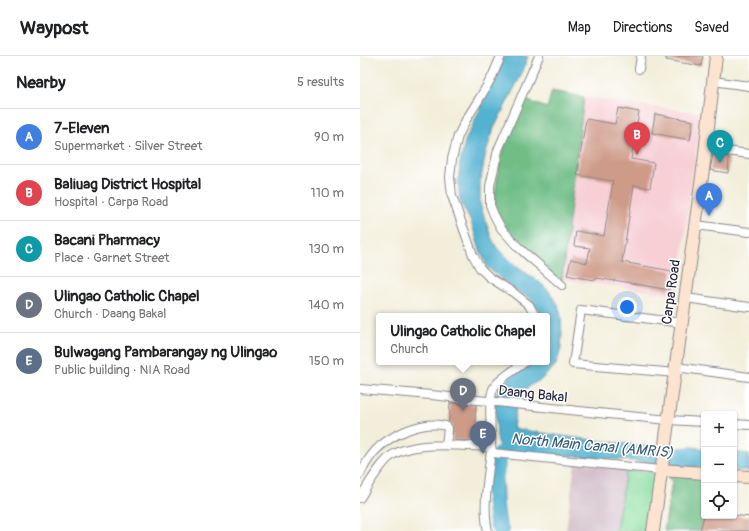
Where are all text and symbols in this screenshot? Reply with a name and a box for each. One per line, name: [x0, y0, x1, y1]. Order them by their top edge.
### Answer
text: Waypost: [20, 16, 89, 40]
text: Map: [568, 19, 591, 36]
text: Directions: [613, 19, 672, 36]
text: Saved: [694, 19, 729, 36]
text: Nearby: [16, 72, 65, 93]
text: 5 results: [297, 74, 344, 90]
text: 7-Eleven: [54, 119, 109, 138]
pin: B: [624, 122, 650, 155]
text: A: [25, 129, 33, 145]
text: 90 m: [314, 129, 344, 145]
pin: C: [707, 130, 733, 163]
text: Supermarket · Silver Street: [54, 138, 202, 154]
text: Baliuag District Hospital: [54, 175, 201, 194]
pin: A: [696, 183, 722, 216]
text: B: [25, 185, 33, 201]
text: 110 m: [311, 185, 344, 201]
text: Hospital · Carpa Road: [54, 194, 168, 210]
text: Bacani Pharmacy: [54, 231, 160, 250]
text: C: [25, 241, 33, 257]
text: 130 m: [308, 241, 344, 257]
text: Place · Garnet Street: [54, 250, 170, 266]
street label: Carpa Road: [658, 258, 684, 326]
text: Ulingao Catholic Chapel: [54, 287, 200, 306]
text: D: [25, 297, 33, 313]
text: 140 m: [308, 297, 344, 313]
your location: [617, 297, 637, 317]
text: Church · Daang Bakal: [54, 306, 166, 322]
popup: [376, 313, 550, 365]
text: Ulingao Catholic Chapel: [390, 322, 536, 341]
text: Church: [390, 341, 428, 357]
text: Bulwagang Pambarangay ng Ulingao: [54, 343, 277, 362]
text: E: [26, 353, 32, 369]
text: 150 m: [309, 353, 344, 369]
text: Public building · NIA Road: [54, 362, 190, 378]
pin: D: [450, 378, 476, 411]
street label: Daang Bakal: [498, 382, 568, 406]
map controls: [701, 411, 737, 519]
button: +: [701, 411, 737, 447]
pin: E: [470, 421, 496, 454]
water label: North Main Canal (AMRIS): [510, 429, 674, 463]
button: −: [701, 447, 737, 483]
button: locate: [701, 483, 737, 519]

